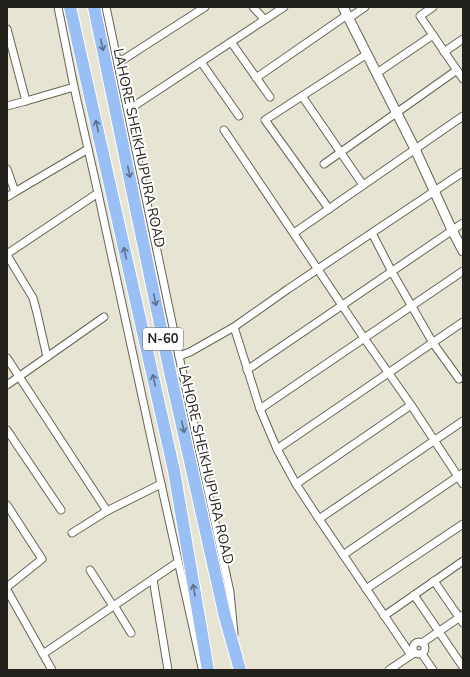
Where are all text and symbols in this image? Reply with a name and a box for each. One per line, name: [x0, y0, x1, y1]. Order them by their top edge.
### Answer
one-way arrow: [99, 38, 107, 51]
street label: LAHORE SHEIKHUPURA ROAD: [109, 47, 169, 249]
one-way arrow: [92, 120, 100, 133]
one-way arrow: [125, 166, 133, 179]
one-way arrow: [121, 247, 129, 260]
one-way arrow: [152, 293, 160, 306]
road number: N-60: [143, 328, 183, 350]
street label: LAHORE SHEIKHUPURA ROAD: [174, 364, 238, 566]
one-way arrow: [149, 374, 157, 387]
one-way arrow: [179, 420, 187, 433]
one-way arrow: [190, 584, 198, 597]

